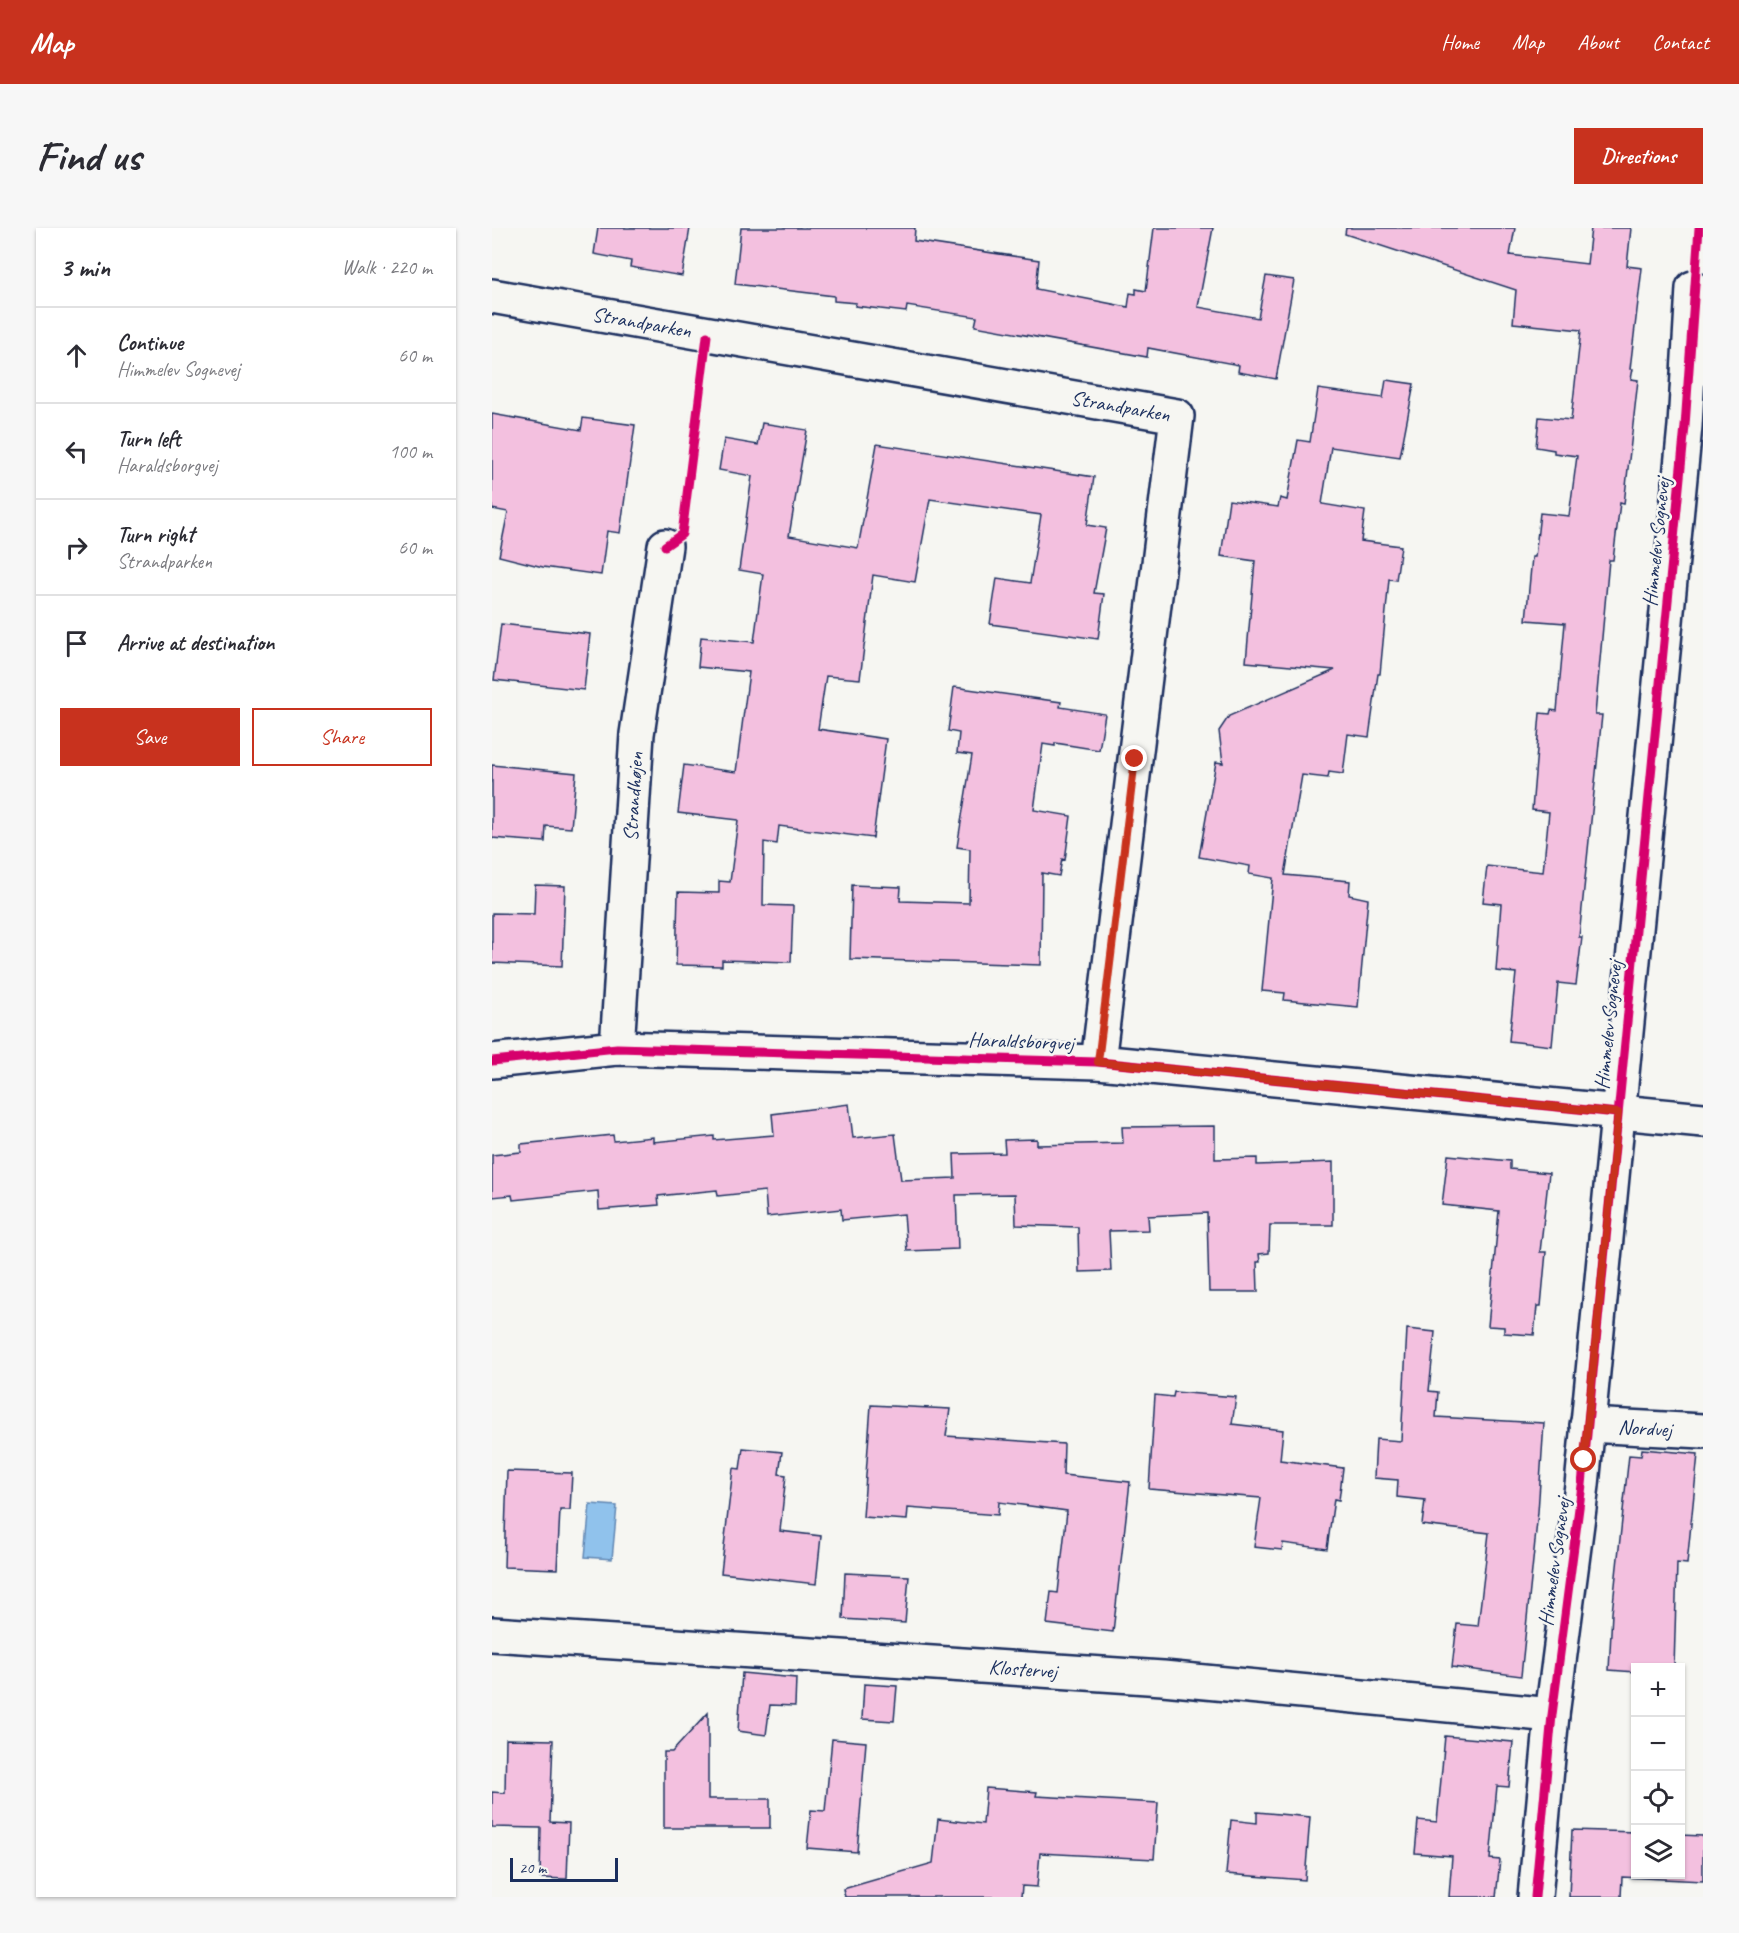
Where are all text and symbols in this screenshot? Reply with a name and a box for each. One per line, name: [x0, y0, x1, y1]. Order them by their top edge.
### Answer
text: Map: [30, 25, 73, 60]
text: Home: [1441, 29, 1479, 55]
text: Map: [1512, 29, 1544, 55]
text: About: [1577, 29, 1619, 55]
text: Contact: [1652, 29, 1709, 55]
button: Directions: [1574, 128, 1703, 184]
text: Find us: [36, 130, 141, 183]
text: 3 min: [60, 251, 110, 284]
text: Walk · 220 m: [342, 255, 432, 280]
street label: Strandparken: [590, 301, 694, 344]
text: Continue: [117, 329, 183, 357]
icon: ahead: [60, 339, 93, 372]
text: 60 m: [398, 343, 432, 368]
text: Himmelev Sognevej: [117, 357, 240, 382]
street label: Strandparken: [1069, 385, 1172, 428]
text: Turn left: [117, 425, 181, 453]
icon: left: [60, 435, 93, 468]
text: 100 m: [389, 439, 432, 464]
text: Haraldsborgvej: [117, 453, 218, 478]
street label: Himmelev Sognevej: [1636, 474, 1676, 608]
text: Turn right: [117, 521, 194, 549]
icon: right: [60, 531, 93, 564]
text: 60 m: [398, 535, 432, 560]
text: Strandparken: [117, 549, 212, 574]
icon: arrive: [60, 627, 93, 660]
text: Arrive at destination: [117, 629, 274, 657]
button: Save: [60, 708, 240, 766]
button: Share: [252, 708, 432, 766]
route end: [1121, 745, 1147, 771]
street label: Strandhøjen: [617, 750, 649, 842]
street label: Himmelev Sognevej: [1588, 957, 1628, 1091]
street label: Haraldsborgvej: [968, 1026, 1077, 1056]
street label: Nordvej: [1617, 1414, 1675, 1443]
route start: [1570, 1446, 1596, 1472]
street label: Himmelev Sognevej: [1532, 1494, 1576, 1628]
street label: Klostervej: [988, 1654, 1060, 1684]
map controls: [1631, 1663, 1685, 1879]
button: +: [1631, 1663, 1685, 1717]
button: −: [1631, 1717, 1685, 1771]
button: locate: [1631, 1771, 1685, 1825]
button: layers: [1631, 1825, 1685, 1879]
scale bar: [510, 1855, 618, 1882]
text: 20 m: [519, 1858, 546, 1878]

